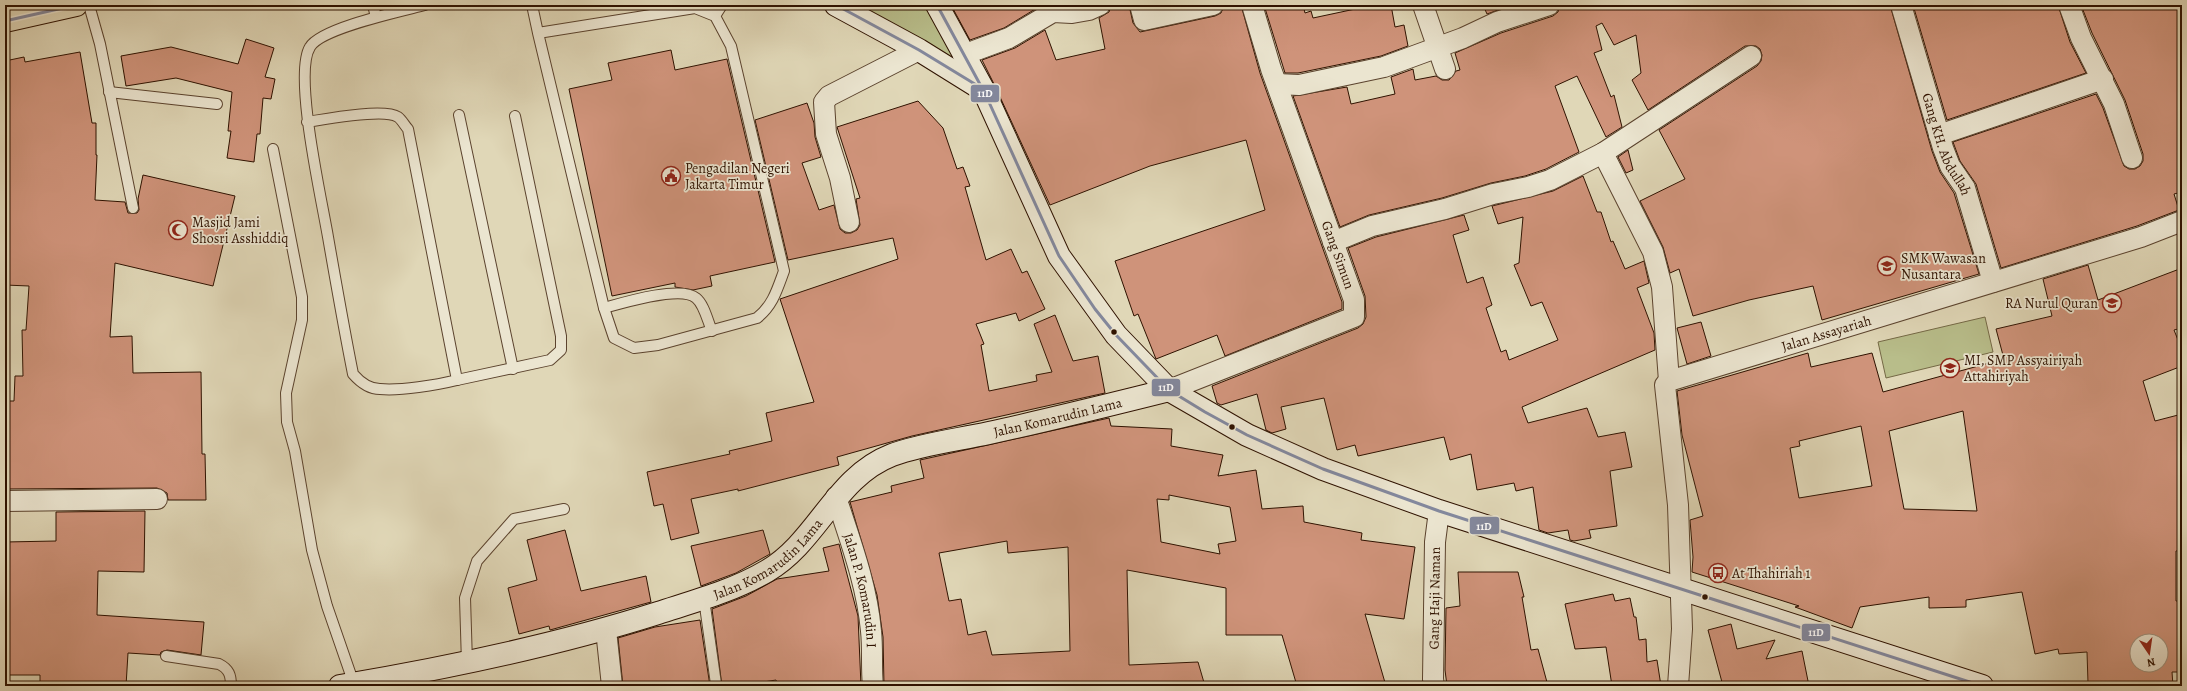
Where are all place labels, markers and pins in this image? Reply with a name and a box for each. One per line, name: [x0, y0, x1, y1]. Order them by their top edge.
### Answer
place label: Pengadilan Negeri Jakarta Timur: [685, 159, 790, 194]
public building icon: Pengadilan Negeri Jakarta Timur: [660, 165, 682, 187]
place label: Masjid Jami Shosri Asshiddiq: [192, 213, 289, 248]
mosque icon: Masjid Jami Shosri Asshiddiq: [167, 219, 189, 241]
place label: SMK Wawasan Nusantara: [1901, 249, 1986, 284]
school or university icon: SMK Wawasan Nusantara: [1876, 255, 1898, 277]
school or university icon: RA Nurul Quran: [2101, 292, 2123, 314]
place label: RA Nurul Quran: [2005, 294, 2098, 313]
unlabelled marker: [1109, 327, 1119, 337]
place label: MI, SMP Assyairiyah Attahiriyah: [1963, 351, 2083, 386]
school or university icon: MI, SMP Assyairiyah Attahiriyah: [1939, 357, 1961, 379]
unlabelled marker: [1227, 422, 1237, 432]
bus stop icon: At Thahiriah 1: [1707, 562, 1729, 584]
place label: At Thahiriah 1: [1731, 564, 1810, 583]
unlabelled marker: [1700, 592, 1710, 602]

